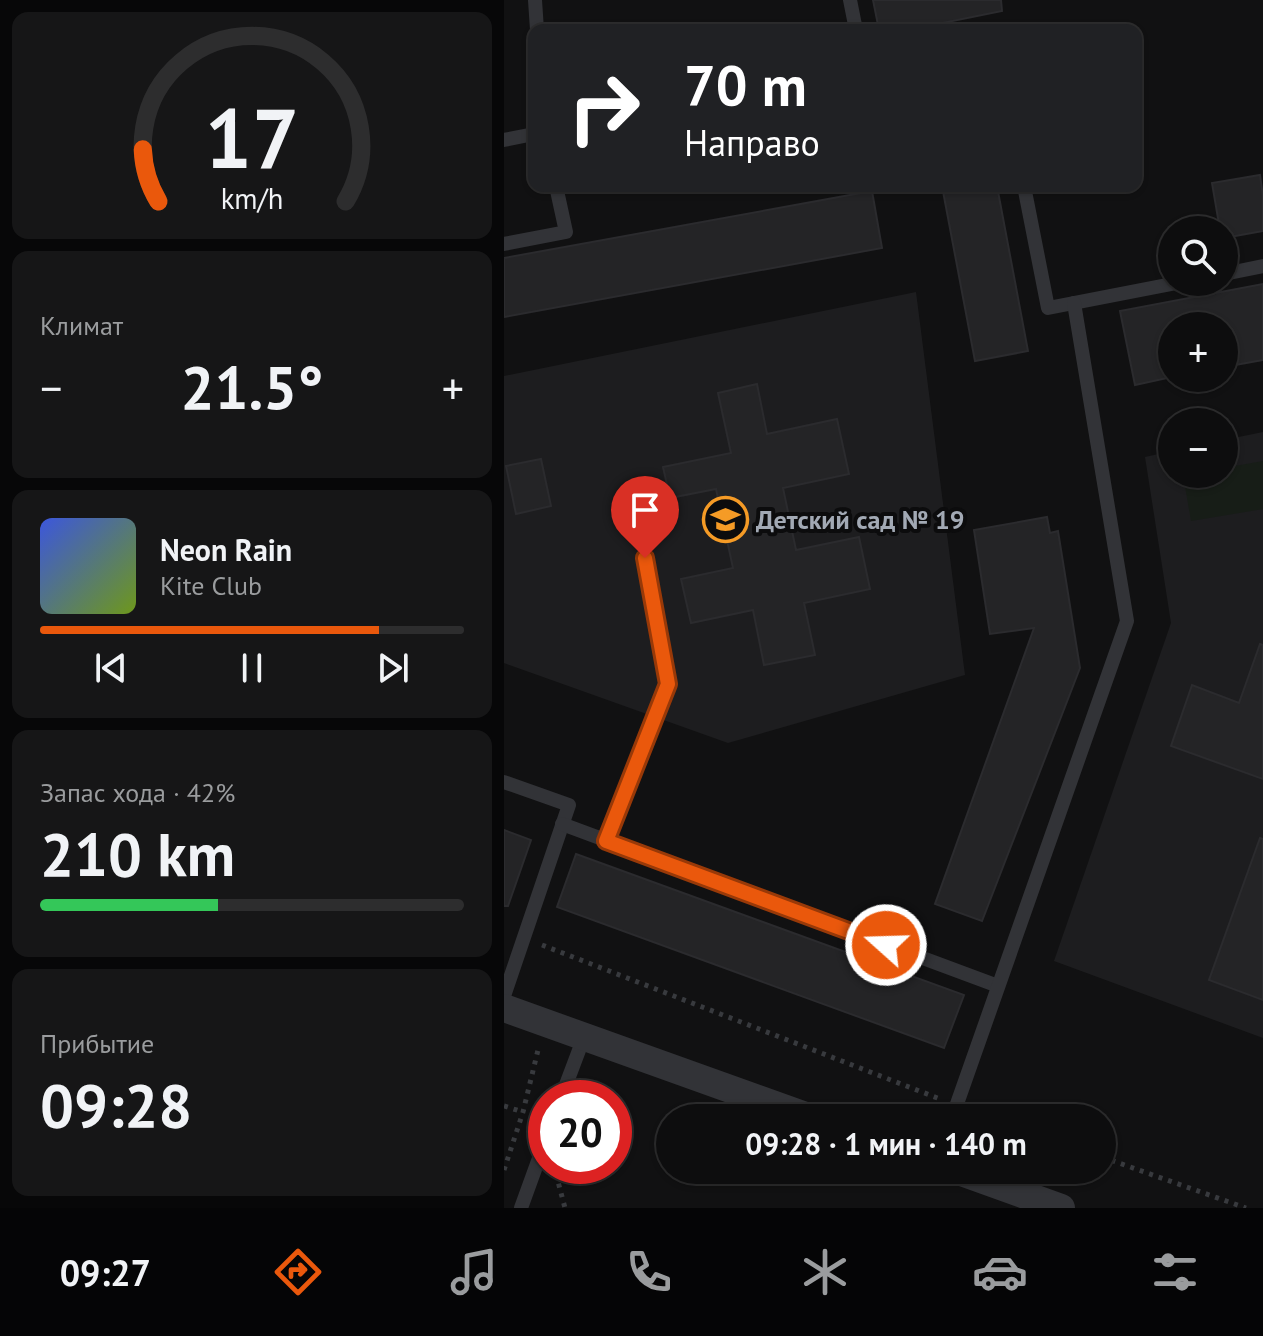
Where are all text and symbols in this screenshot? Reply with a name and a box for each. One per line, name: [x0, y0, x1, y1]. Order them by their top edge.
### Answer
text: 70 m: [684, 49, 807, 121]
icon: right: [552, 56, 656, 160]
text: 17: [205, 82, 299, 190]
text: Направо: [684, 119, 820, 166]
text: km/h: [221, 180, 283, 217]
map controls: [1158, 216, 1238, 488]
button: search: [1158, 216, 1238, 296]
text: Климат: [40, 309, 123, 342]
button: +: [1158, 312, 1238, 392]
text: 21.5°: [180, 348, 324, 426]
text: −: [40, 359, 62, 416]
text: +: [442, 359, 464, 416]
button: −: [1158, 408, 1238, 488]
pin: [611, 476, 679, 558]
icon: arrive: [623, 488, 667, 532]
school or university icon: Детский сад № 19: [701, 495, 749, 543]
place label: Детский сад № 19: [756, 503, 965, 536]
text: Neon Rain: [160, 530, 292, 569]
text: Kite Club: [160, 569, 262, 602]
icon: previous: [89, 646, 133, 690]
icon: pause: [230, 646, 274, 690]
icon: next: [371, 646, 415, 690]
text: Запас хода · 42%: [40, 776, 235, 809]
text: 210 km: [40, 815, 235, 893]
position arrow: [844, 903, 928, 987]
text: Прибытие: [40, 1027, 154, 1060]
text: 09:28: [40, 1066, 192, 1144]
speed limit sign: 20: [528, 1080, 632, 1184]
text: 09:28 · 1 мин · 140 m: [745, 1124, 1027, 1163]
icon: directions: [270, 1244, 326, 1300]
icon: music: [446, 1244, 502, 1300]
icon: phone: [621, 1244, 677, 1300]
icon: climate: [797, 1244, 853, 1300]
icon: car: [972, 1244, 1028, 1300]
icon: filters: [1147, 1244, 1203, 1300]
text: 09:27: [60, 1249, 151, 1296]

